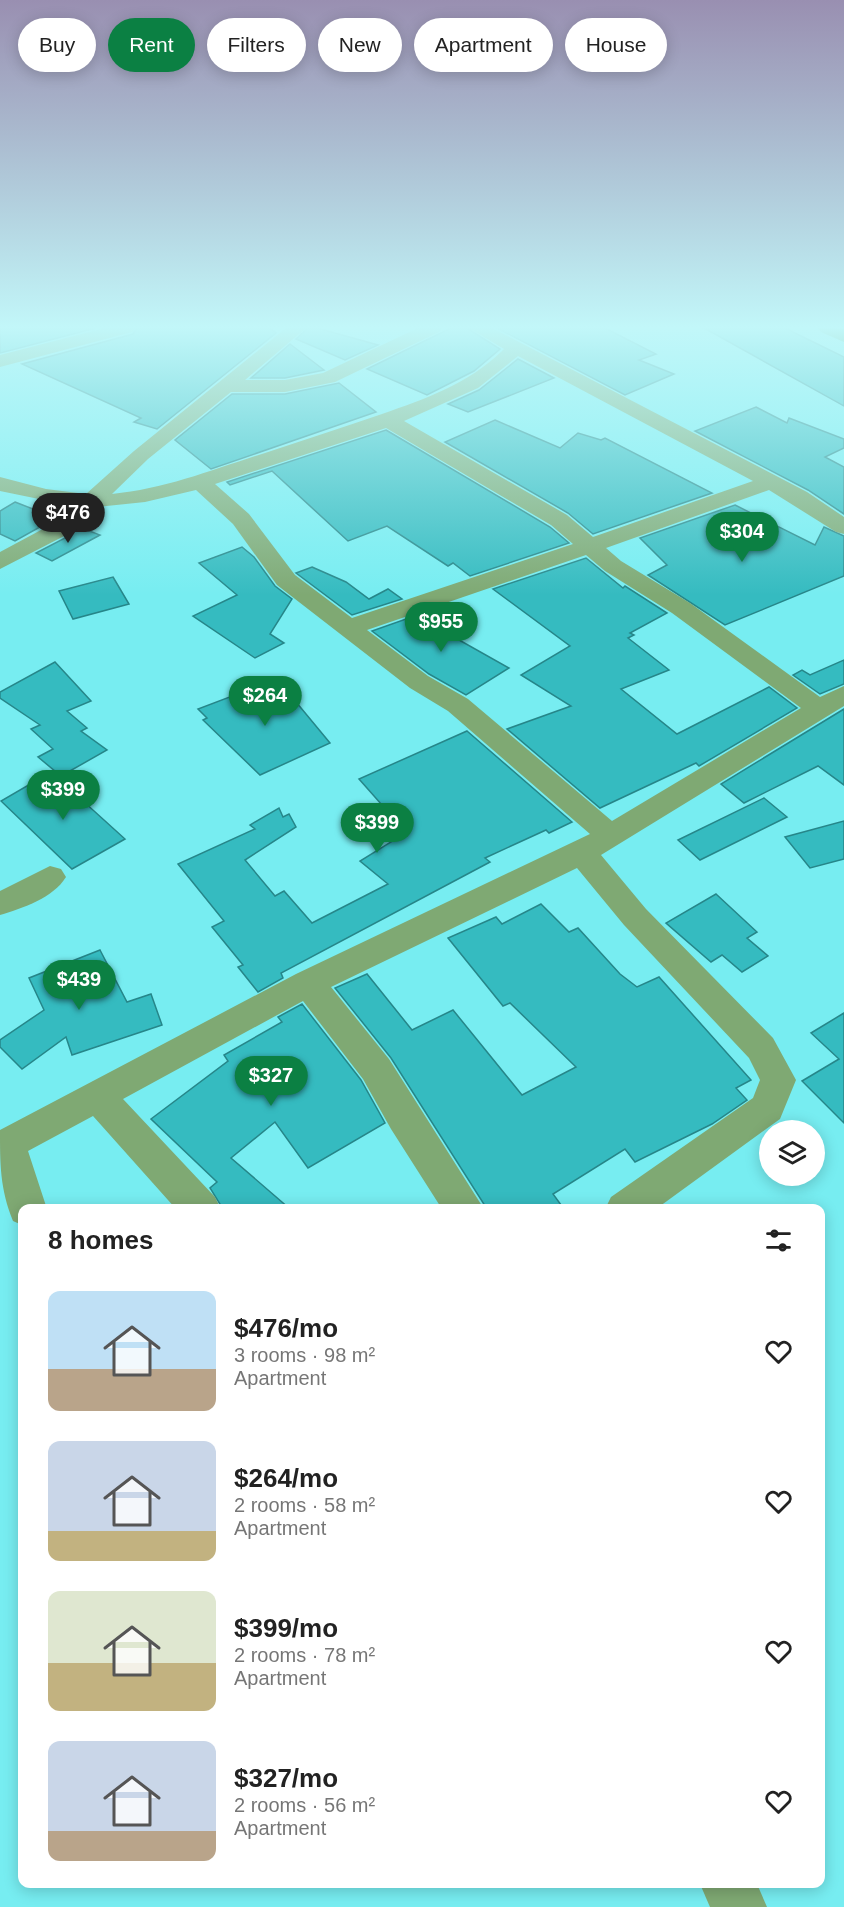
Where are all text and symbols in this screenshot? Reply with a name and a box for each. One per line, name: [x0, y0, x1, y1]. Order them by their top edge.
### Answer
chip: Buy: [18, 18, 96, 72]
chip: Rent: [108, 18, 195, 72]
chip: Filters: [207, 18, 306, 72]
chip: New: [318, 18, 402, 72]
chip: Apartment: [414, 18, 553, 72]
chip: House: [565, 18, 667, 72]
pin: $476: [32, 493, 104, 544]
text: $476: [46, 501, 90, 523]
pin: $304: [706, 512, 778, 563]
text: $304: [720, 520, 764, 542]
pin: $955: [405, 602, 477, 653]
text: $955: [419, 610, 463, 632]
pin: $264: [229, 676, 301, 727]
text: $264: [243, 684, 287, 706]
pin: $399: [27, 770, 99, 821]
text: $399: [41, 778, 85, 800]
pin: $399: [341, 803, 413, 854]
text: $399: [355, 811, 399, 833]
pin: $439: [43, 960, 115, 1011]
text: $439: [57, 968, 101, 990]
pin: $327: [235, 1056, 307, 1107]
text: $327: [249, 1064, 293, 1086]
map controls: [759, 1120, 825, 1186]
button: layers: [759, 1120, 825, 1186]
icon: filters: [762, 1224, 795, 1257]
text: 8 homes: [48, 1225, 154, 1255]
text: $476/mo: [234, 1313, 338, 1343]
icon: home: [96, 1315, 168, 1387]
icon: heart: [762, 1335, 795, 1368]
text: 3 rooms · 98 m²: [234, 1344, 375, 1366]
text: Apartment: [234, 1367, 326, 1389]
text: $264/mo: [234, 1463, 338, 1493]
icon: home: [96, 1465, 168, 1537]
icon: heart: [762, 1485, 795, 1518]
text: 2 rooms · 58 m²: [234, 1494, 375, 1516]
text: Apartment: [234, 1517, 326, 1539]
text: $399/mo: [234, 1613, 338, 1643]
icon: home: [96, 1615, 168, 1687]
icon: heart: [762, 1635, 795, 1668]
text: 2 rooms · 78 m²: [234, 1644, 375, 1666]
text: Apartment: [234, 1667, 326, 1689]
text: $327/mo: [234, 1763, 338, 1793]
icon: home: [96, 1765, 168, 1837]
icon: heart: [762, 1785, 795, 1818]
text: 2 rooms · 56 m²: [234, 1794, 375, 1816]
text: Apartment: [234, 1817, 326, 1839]

